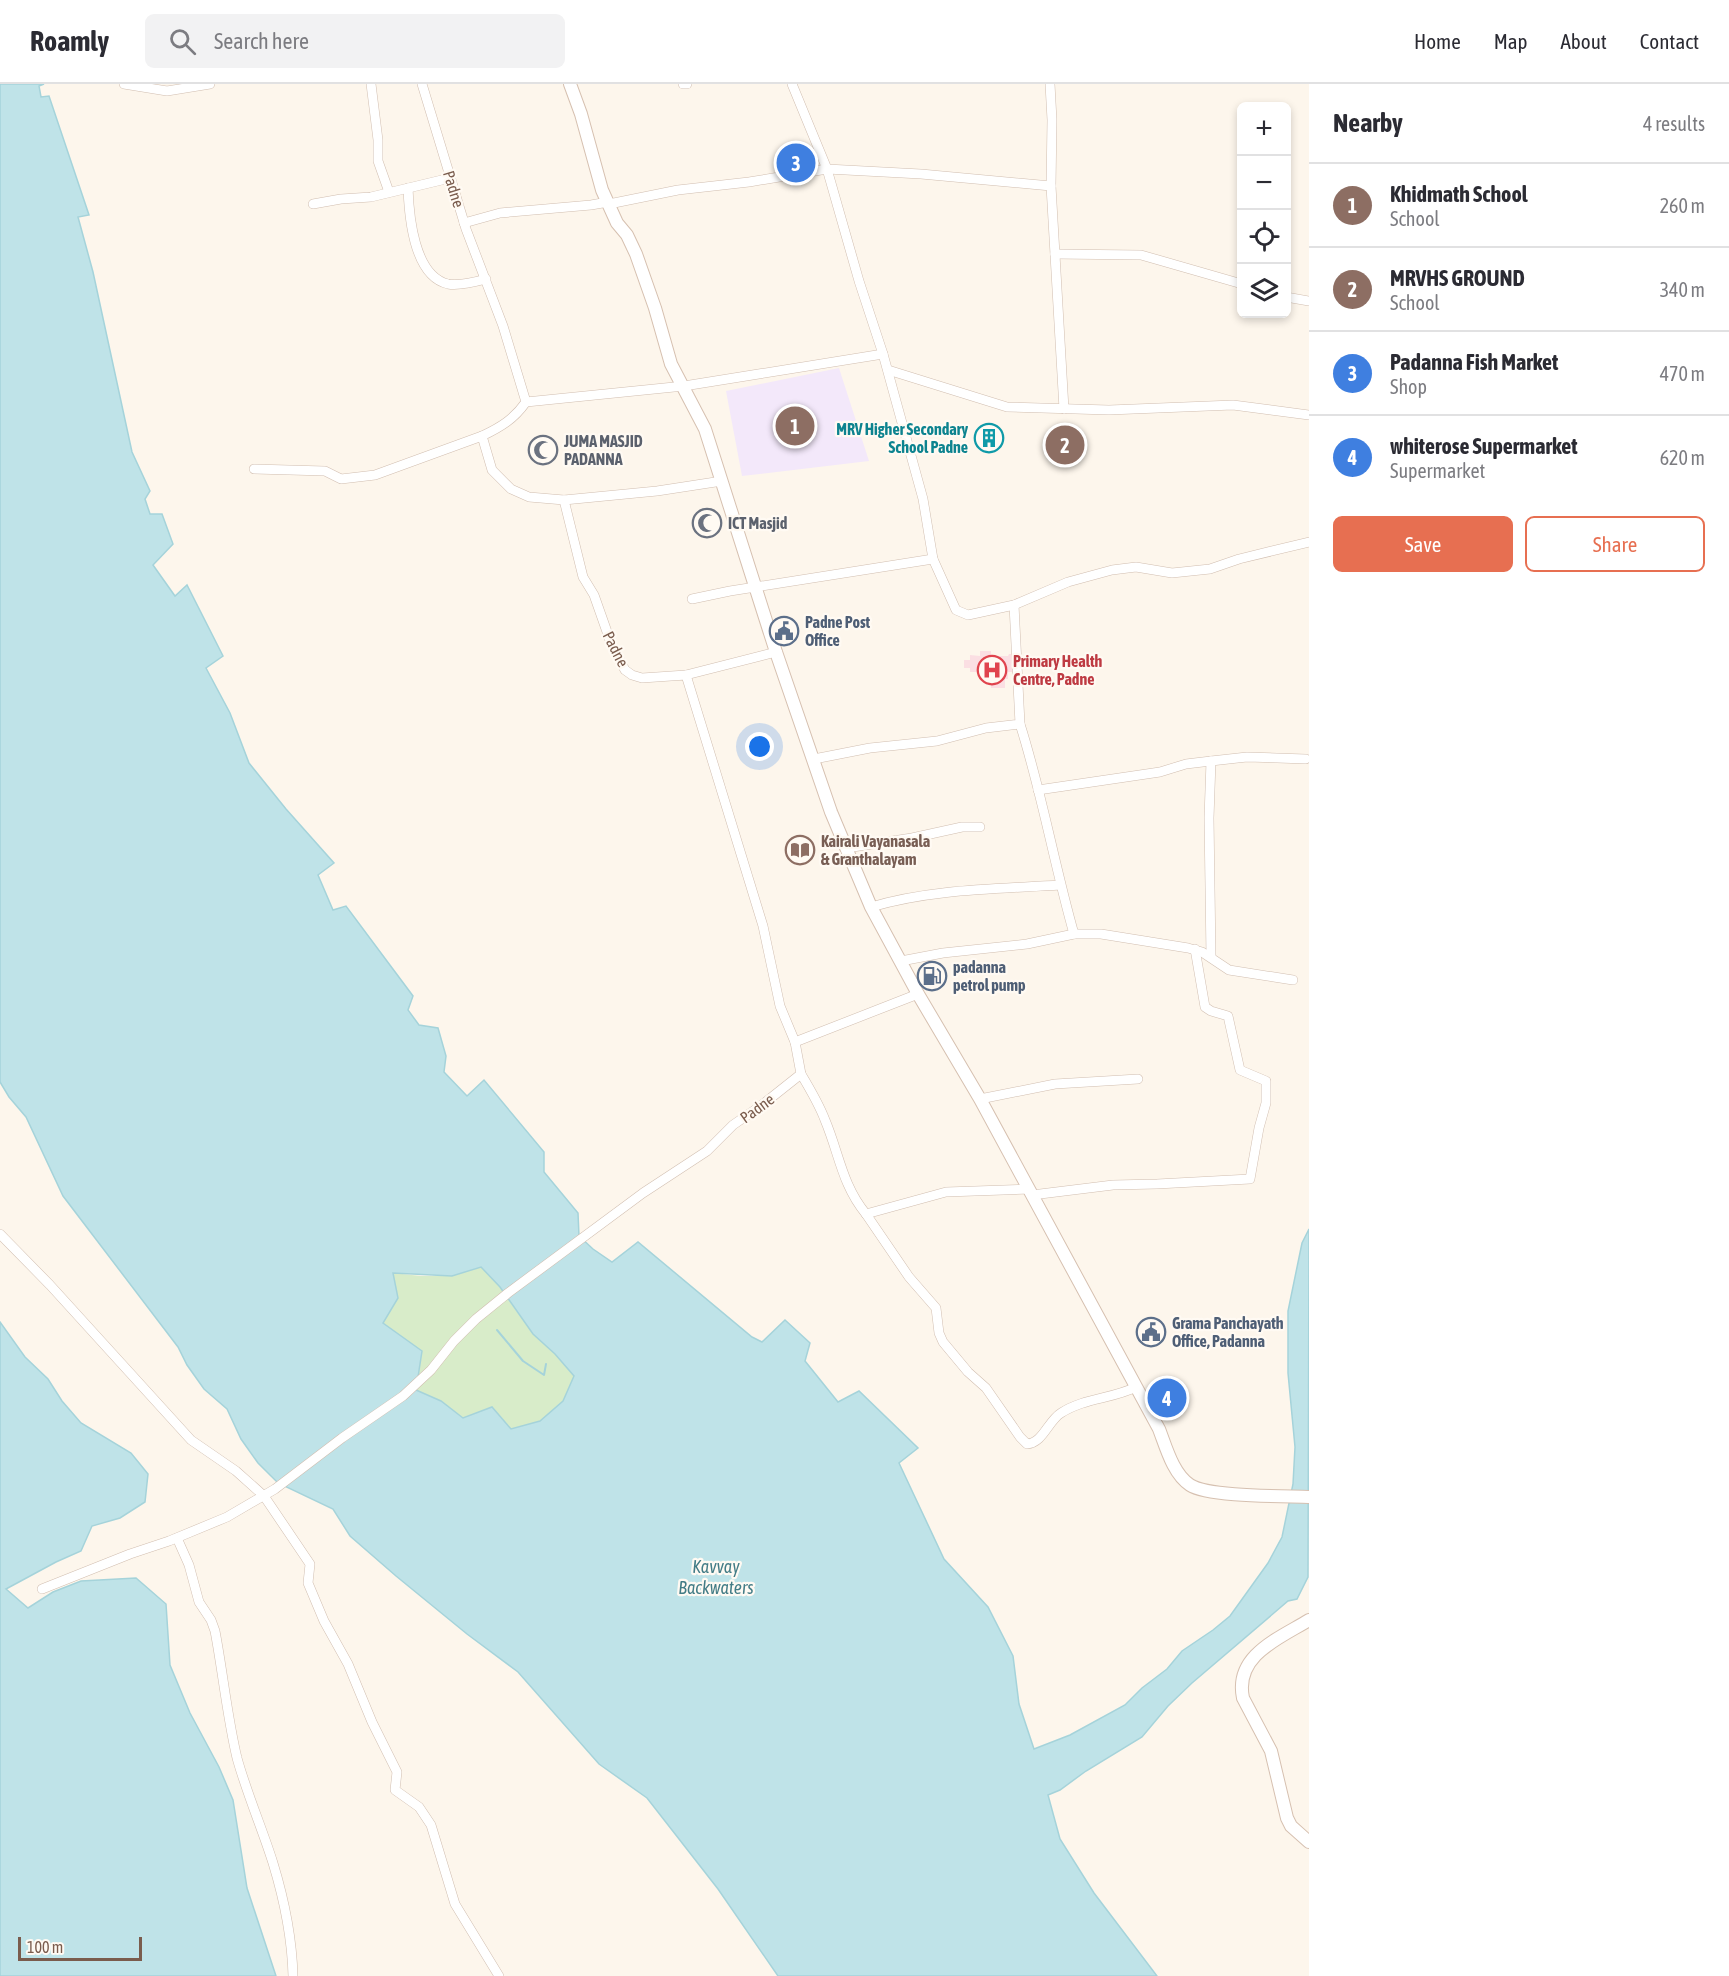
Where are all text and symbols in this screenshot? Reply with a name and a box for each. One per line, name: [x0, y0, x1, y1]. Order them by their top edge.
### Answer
search box: [145, 14, 565, 68]
text: Roamly: [30, 25, 109, 57]
icon: search: [166, 25, 199, 58]
text: Search here: [214, 28, 309, 54]
text: Home: [1414, 29, 1461, 53]
text: Map: [1494, 29, 1528, 53]
text: About: [1561, 29, 1607, 53]
text: Contact: [1640, 29, 1699, 53]
map controls: [1237, 102, 1291, 318]
button: +: [1237, 102, 1291, 156]
text: Nearby: [1333, 108, 1403, 138]
text: 4 results: [1643, 112, 1705, 135]
pin: 3: [776, 140, 816, 185]
button: −: [1237, 156, 1291, 210]
street label: Padne: [440, 168, 468, 210]
text: Khidmath School: [1390, 181, 1528, 207]
text: 1: [1348, 194, 1357, 217]
text: 260 m: [1660, 194, 1705, 217]
text: School: [1390, 207, 1440, 230]
button: locate: [1237, 210, 1291, 264]
button: layers: [1237, 264, 1291, 318]
text: MRVHS GROUND: [1390, 265, 1525, 291]
text: 2: [1348, 278, 1357, 301]
text: 340 m: [1660, 278, 1705, 301]
text: School: [1390, 291, 1440, 314]
text: Padanna Fish Market: [1390, 349, 1558, 375]
text: 3: [1348, 362, 1357, 385]
text: 470 m: [1660, 362, 1705, 385]
text: Shop: [1390, 375, 1427, 398]
pin: 1: [776, 404, 814, 448]
place label: MRV Higher Secondary School Padne: [836, 420, 968, 456]
building icon: MRV Higher Secondary School Padne: [973, 422, 1005, 454]
pin: 2: [1046, 422, 1084, 468]
place label: JUMA MASJID PADANNA: [563, 432, 643, 468]
text: whiterose Supermarket: [1390, 433, 1577, 459]
mosque icon: JUMA MASJID PADANNA: [527, 434, 559, 466]
text: 4: [1348, 446, 1357, 469]
text: 620 m: [1660, 446, 1705, 469]
text: Supermarket: [1390, 459, 1485, 482]
mosque icon: ICT Masjid: [691, 507, 723, 539]
place label: ICT Masjid: [728, 514, 788, 532]
button: Save: [1333, 516, 1513, 572]
button: Share: [1525, 516, 1705, 572]
place label: Padne Post Office: [805, 613, 871, 649]
public building icon: Padne Post Office: [768, 615, 800, 647]
street label: Padne: [599, 628, 633, 670]
place label: Primary Health Centre, Padne: [1013, 652, 1103, 688]
hospital icon: Primary Health Centre, Padne: [976, 654, 1008, 686]
your location: [745, 732, 774, 761]
place label: Kairali Vayanasala & Granthalayam: [821, 832, 930, 868]
library icon: Kairali Vayanasala & Granthalayam: [784, 834, 816, 866]
place label: padanna petrol pump: [953, 958, 1026, 994]
fuel station icon: padanna petrol pump: [916, 960, 948, 992]
street label: Padne: [737, 1090, 777, 1126]
place label: Grama Panchayath Office, Padanna: [1172, 1314, 1284, 1350]
public building icon: Grama Panchayath Office, Padanna: [1135, 1316, 1167, 1348]
pin: 4: [1148, 1376, 1186, 1420]
water label: Kavvay Backwaters: [678, 1556, 754, 1598]
scale bar: [18, 1934, 142, 1962]
text: 100 m: [27, 1938, 63, 1956]

